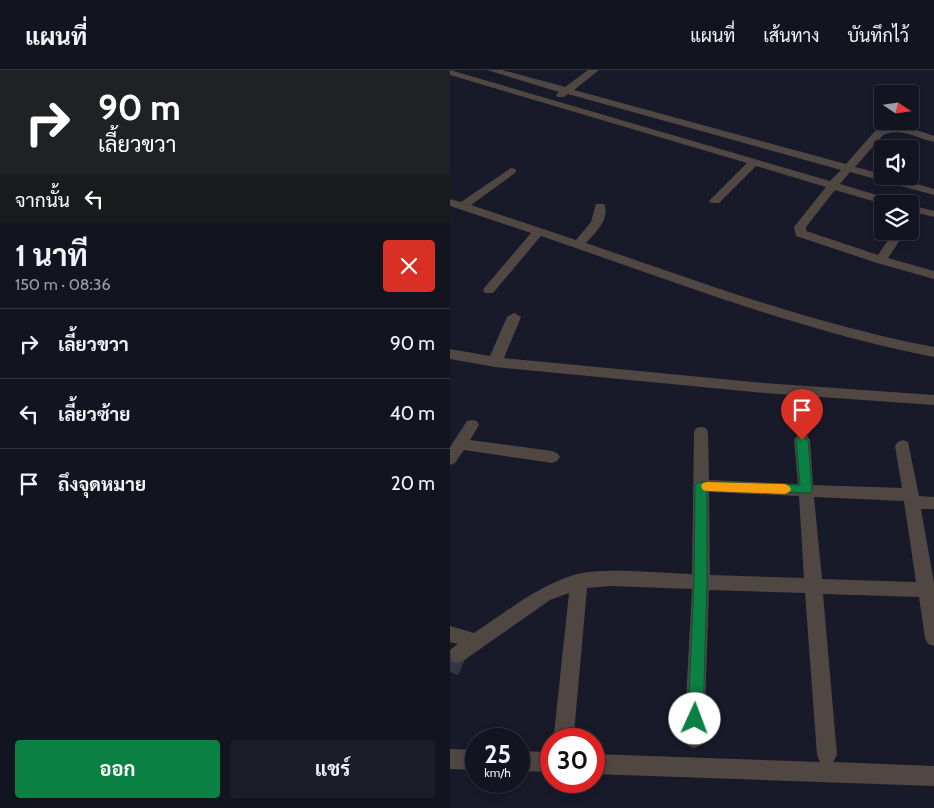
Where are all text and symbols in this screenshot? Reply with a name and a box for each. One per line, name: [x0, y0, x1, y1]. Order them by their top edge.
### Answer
text: แผนที่: [25, 22, 87, 51]
text: แผนที่: [690, 25, 735, 47]
text: เส้นทาง: [763, 25, 819, 47]
text: บันทึกไว้: [847, 25, 909, 47]
north arrow: [874, 85, 919, 130]
map controls: [874, 85, 919, 240]
text: 90 m: [98, 86, 181, 129]
icon: right: [15, 90, 80, 155]
text: เลี้ยวขวา: [98, 131, 176, 158]
button: sound: [874, 140, 919, 185]
icon: left: [80, 185, 108, 213]
text: จากนั้น: [15, 189, 70, 212]
button: layers: [874, 195, 919, 240]
text: 1 นาที: [15, 237, 88, 274]
button: close: [383, 240, 435, 292]
text: 150 m · 08:36: [15, 275, 111, 294]
icon: right: [15, 330, 43, 358]
text: 90 m: [390, 332, 435, 355]
text: เลี้ยวขวา: [58, 333, 129, 356]
pin: [781, 389, 823, 440]
icon: arrive: [788, 396, 816, 424]
icon: left: [15, 400, 43, 428]
text: 40 m: [390, 402, 435, 425]
text: เลี้ยวซ้าย: [58, 403, 130, 426]
icon: arrive: [15, 470, 43, 498]
text: 20 m: [391, 472, 435, 495]
text: ถึงจุดหมาย: [58, 473, 146, 496]
position arrow: [668, 692, 720, 744]
speed limit sign: 30: [540, 728, 605, 793]
text: 25: [484, 739, 511, 769]
button: ออก: [15, 740, 220, 798]
button: แชร์: [230, 740, 435, 798]
text: km/h: [484, 765, 511, 780]

